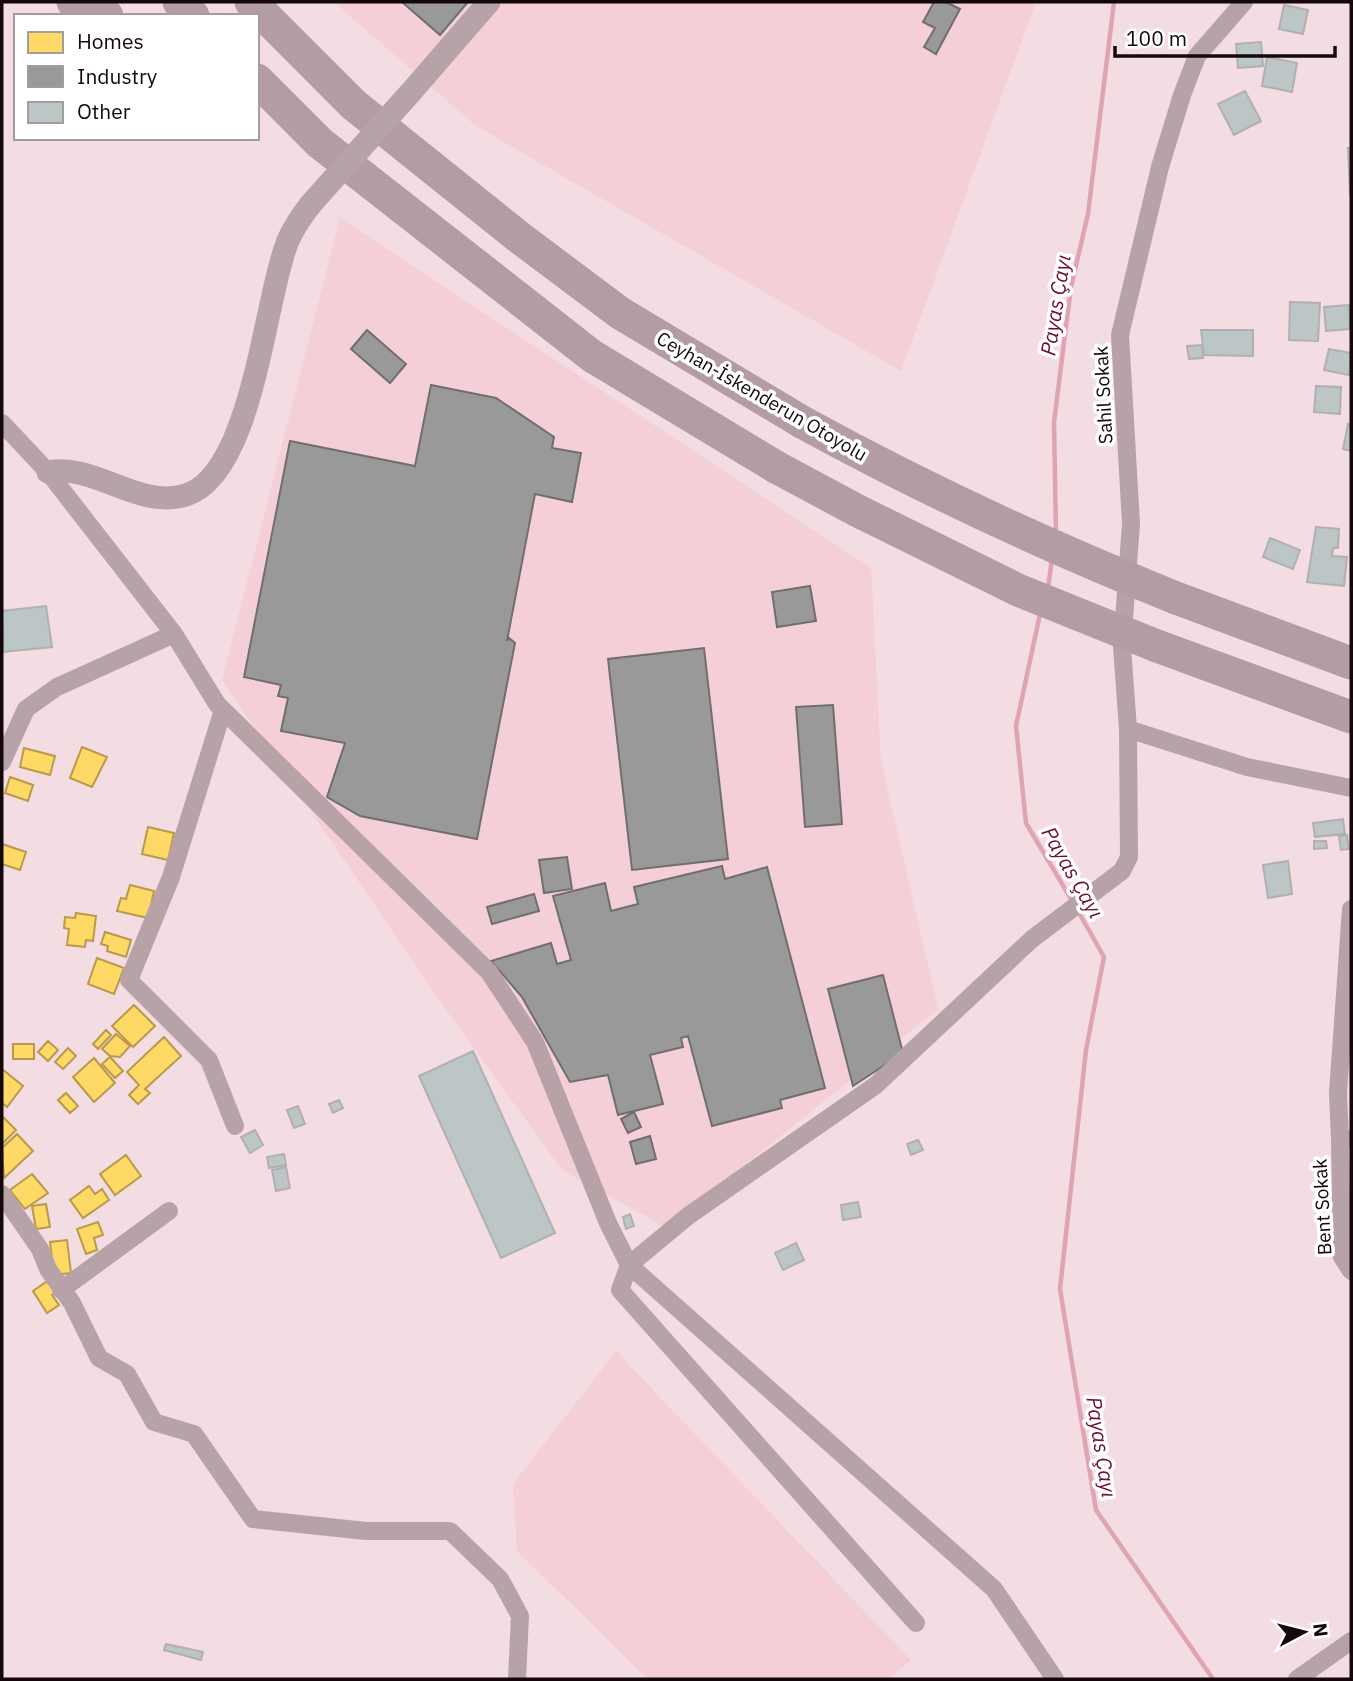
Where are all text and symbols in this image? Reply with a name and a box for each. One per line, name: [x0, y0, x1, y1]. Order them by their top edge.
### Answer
legend: [14, 14, 259, 140]
scale bar: [1115, 14, 1336, 58]
text: 100 m: [1126, 24, 1187, 52]
text: Homes: [77, 27, 144, 55]
text: Industry: [77, 62, 158, 90]
text: Other: [77, 97, 131, 125]
water label: Payas Çayı: [1033, 253, 1077, 357]
street label: Ceyhan-İskenderun Otoyolu: [652, 326, 872, 466]
street label: Sahil Sokak: [1088, 345, 1118, 445]
water label: Payas Çayı: [1035, 821, 1111, 923]
street label: Bent Sokak: [1307, 1158, 1337, 1256]
water label: Payas Çayı: [1080, 1395, 1124, 1499]
north arrow: [1269, 1597, 1339, 1667]
text: N: [1308, 1622, 1334, 1638]

